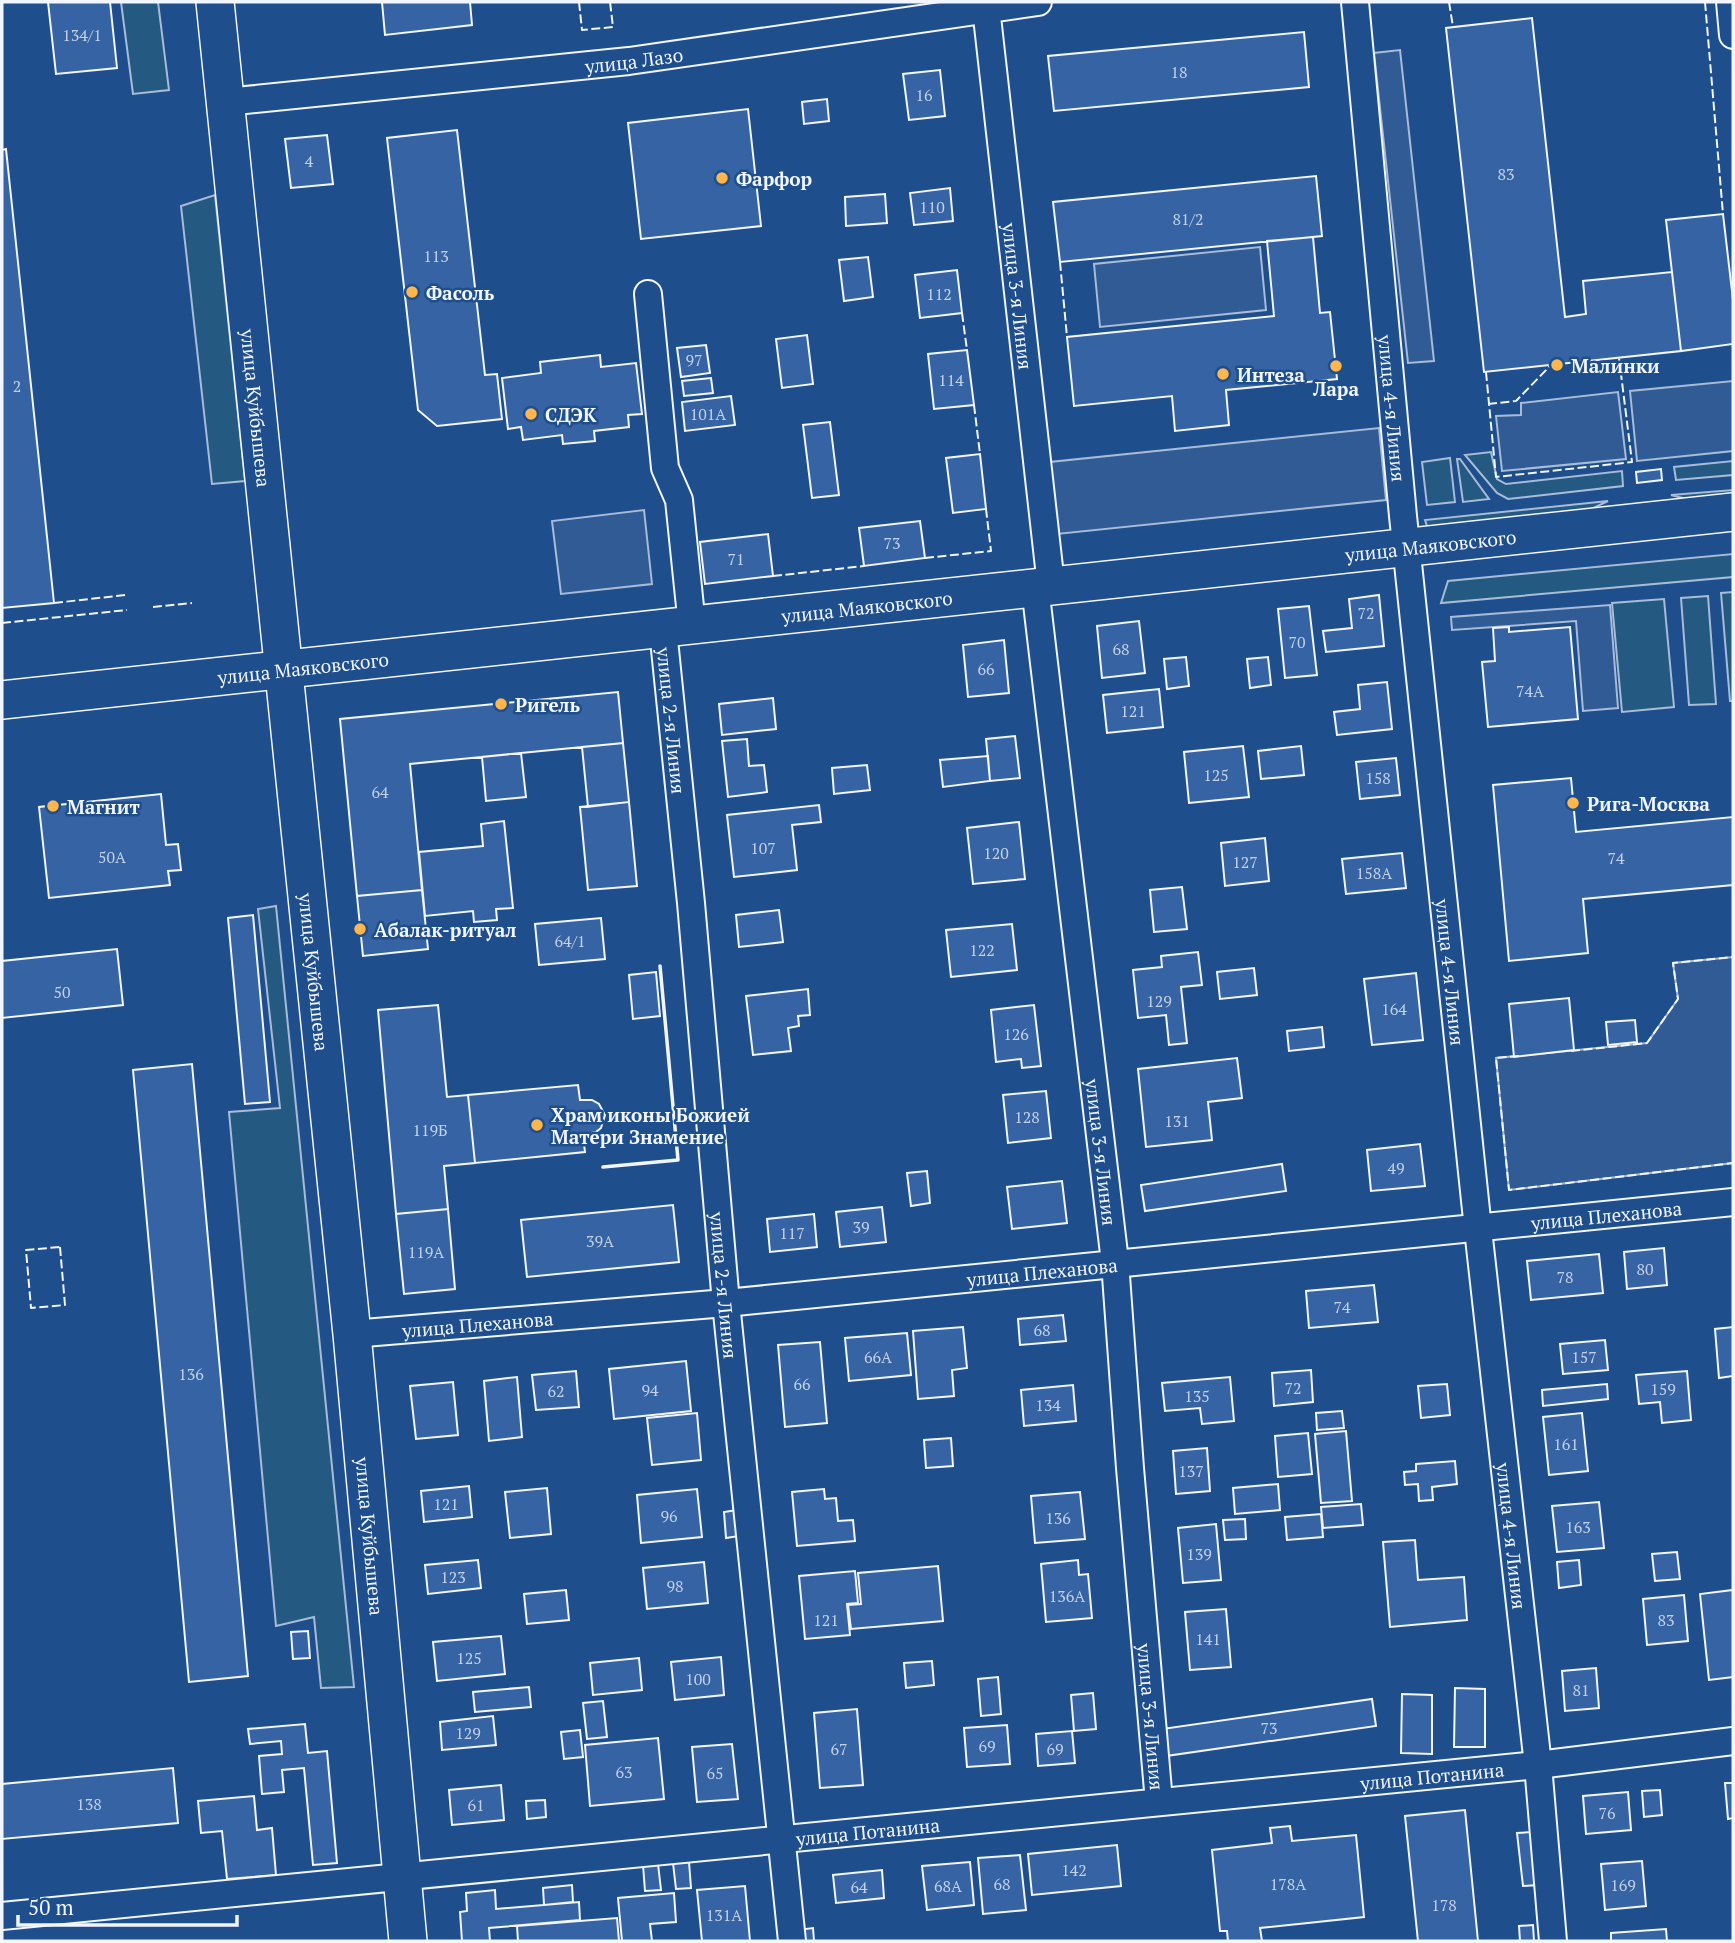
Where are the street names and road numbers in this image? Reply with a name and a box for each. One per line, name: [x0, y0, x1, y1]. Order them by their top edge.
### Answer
street label: улица Лазо: [583, 41, 684, 78]
street label: улица 3-я Линия: [998, 221, 1039, 371]
street label: улица Куйбышева: [236, 327, 277, 489]
street label: улица 4-я Линия: [1374, 333, 1412, 483]
street label: улица Маяковского: [1343, 523, 1517, 567]
street label: улица Маяковского: [779, 584, 954, 628]
street label: улица 2-я Линия: [652, 645, 692, 795]
street label: улица Маяковского: [215, 646, 390, 689]
street label: улица Куйбышева: [294, 891, 335, 1053]
street label: улица 4-я Линия: [1431, 897, 1471, 1047]
street label: улица 3-я Линия: [1081, 1076, 1123, 1227]
street label: улица Плеханова: [1529, 1195, 1683, 1235]
street label: улица 2-я Линия: [705, 1210, 744, 1360]
street label: улица Плеханова: [964, 1251, 1119, 1291]
street label: улица Плеханова: [400, 1305, 555, 1342]
street label: улица Куйбышева: [351, 1455, 390, 1617]
street label: улица 4-я Линия: [1492, 1460, 1533, 1611]
street label: улица 3-я Линия: [1133, 1641, 1170, 1791]
street label: улица Потанина: [1358, 1756, 1506, 1795]
street label: улица Потанина: [794, 1811, 941, 1850]

